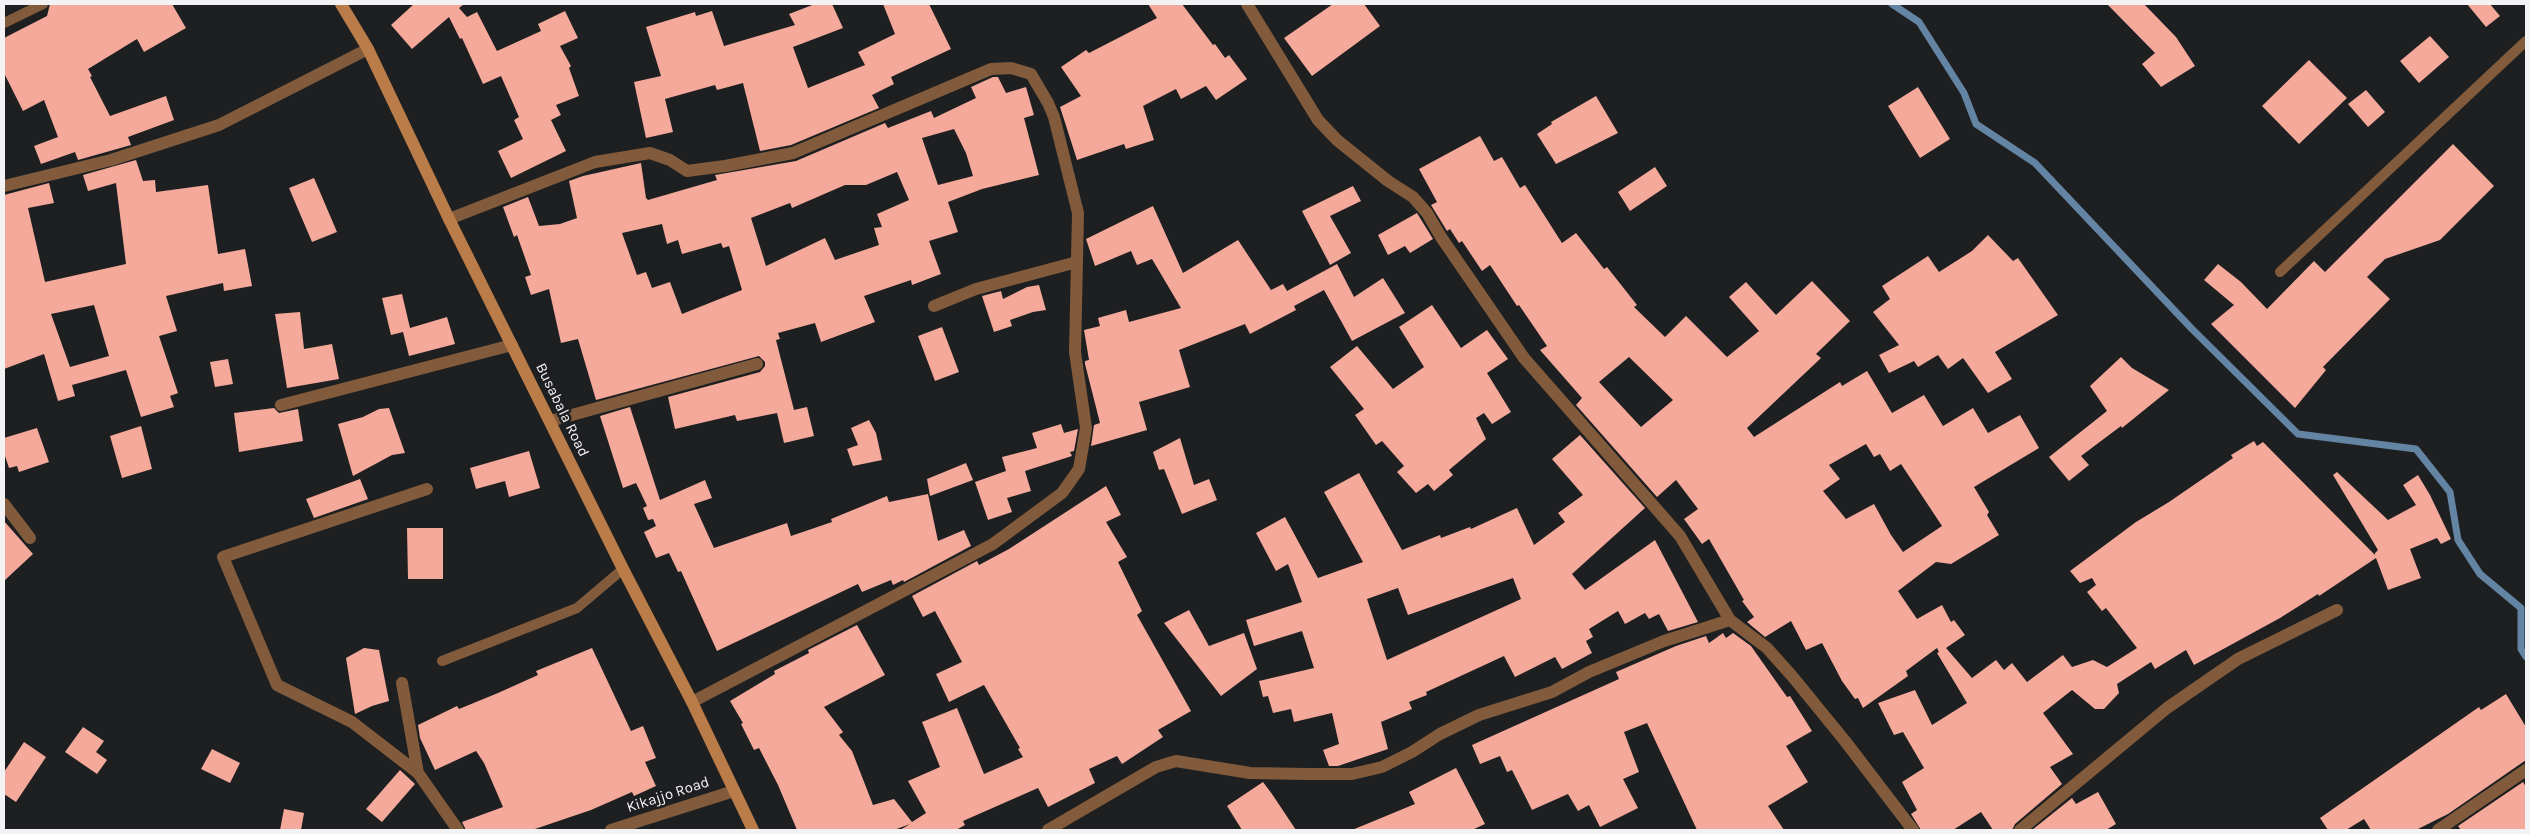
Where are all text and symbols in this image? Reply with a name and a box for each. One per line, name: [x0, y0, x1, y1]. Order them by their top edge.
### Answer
street label: Busabala Road: [532, 360, 592, 460]
street label: Kikajjo Road: [624, 773, 712, 817]

